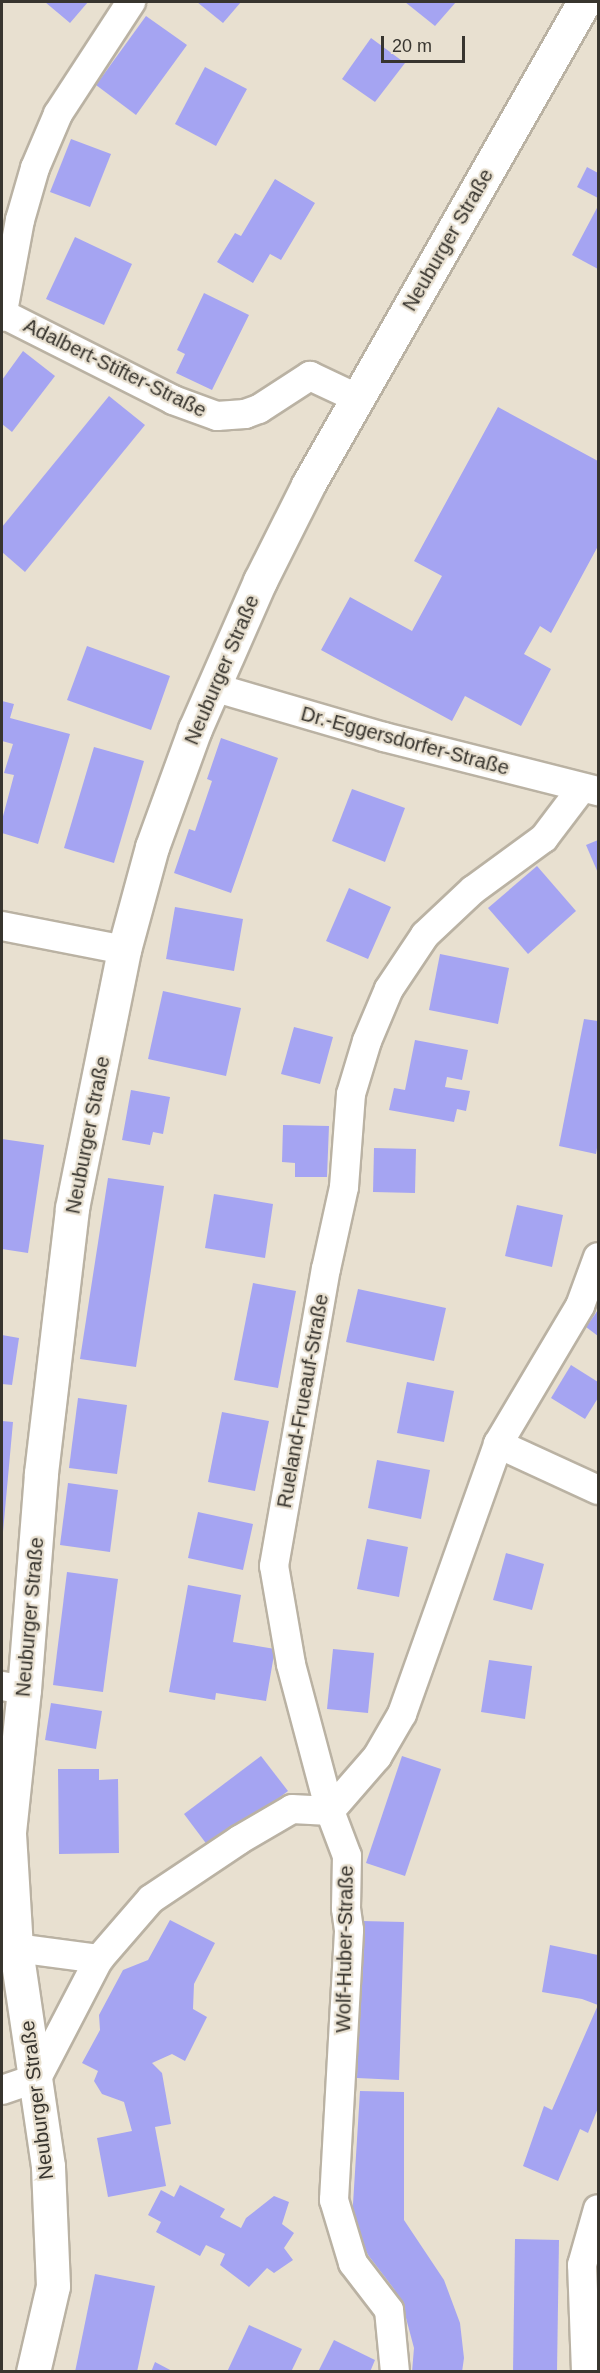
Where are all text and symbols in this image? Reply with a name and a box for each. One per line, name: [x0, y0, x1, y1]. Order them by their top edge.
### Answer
scale bar: [384, 24, 468, 62]
text: 20 m: [392, 36, 432, 56]
street label: Neuburger Straße: [398, 165, 498, 315]
street label: Adalbert-Stifter-Straße: [20, 313, 210, 423]
street label: Neuburger Straße: [180, 592, 264, 748]
street label: Dr.-Eggersdorfer-Straße: [298, 702, 512, 780]
street label: Neuburger Straße: [61, 1054, 115, 1216]
street label: Rueland-Frueauf-Straße: [272, 1292, 334, 1510]
street label: Neuburger Straße: [11, 1536, 49, 1698]
street label: Wolf-Huber-Straße: [332, 1865, 358, 2033]
street label: Neuburger Straße: [15, 2019, 59, 2181]

